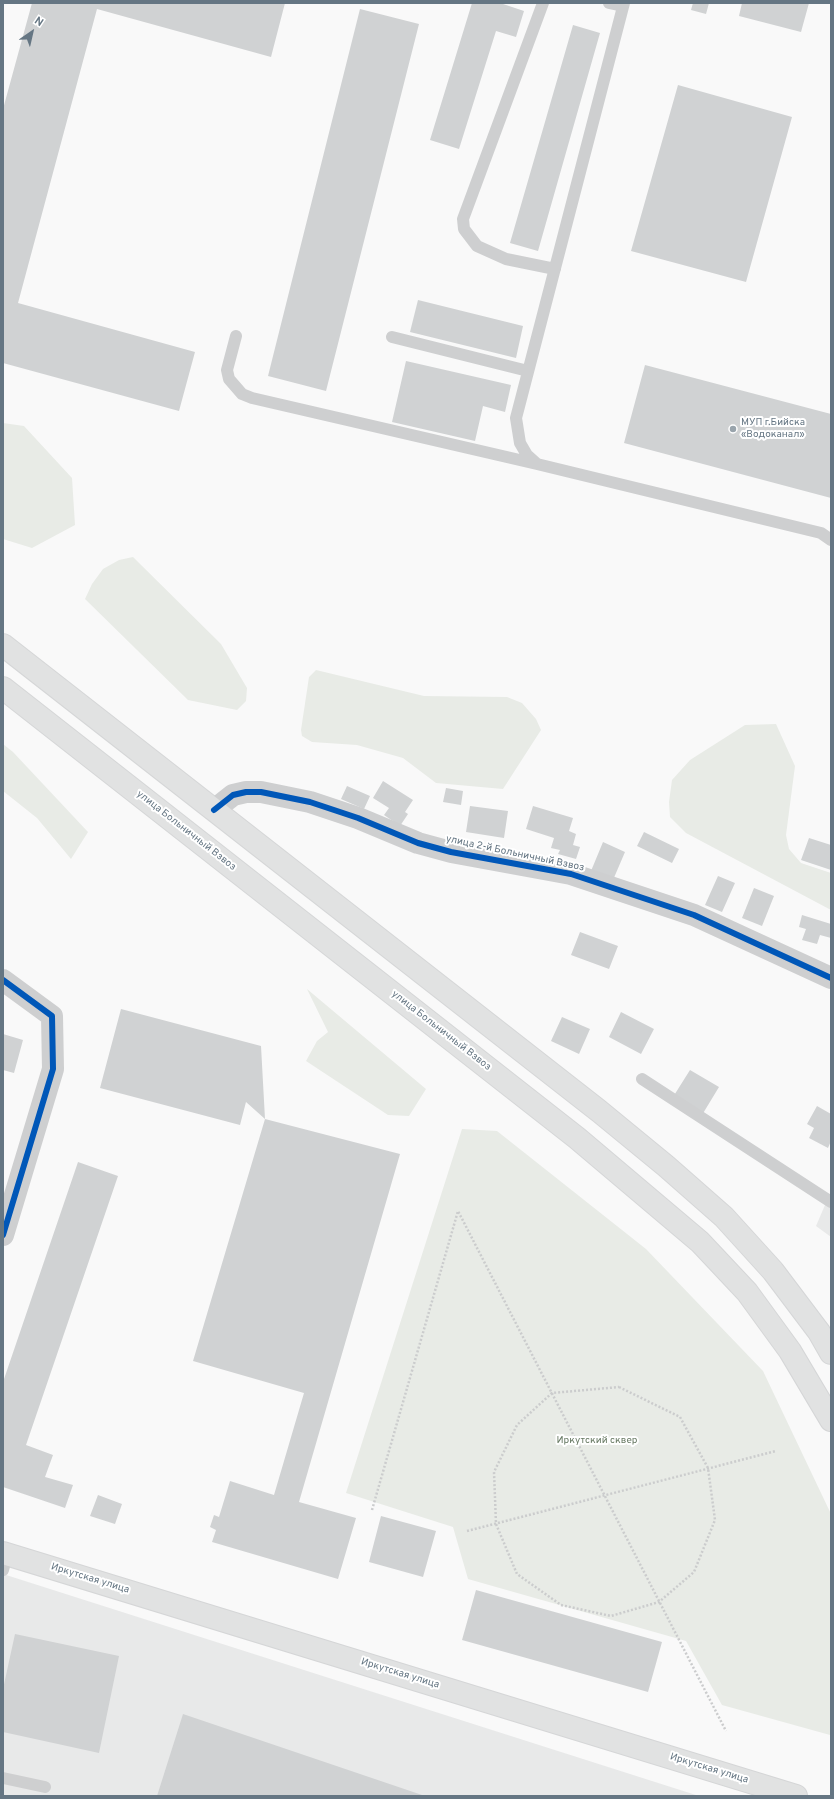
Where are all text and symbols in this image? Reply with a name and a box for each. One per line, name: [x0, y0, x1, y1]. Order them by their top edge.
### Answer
north arrow: [12, 12, 52, 52]
text: N: [32, 14, 46, 30]
place label: МУП г.Бийска «Водоканал»: [741, 417, 805, 440]
marker: МУП г.Бийска «Водоканал»: [728, 424, 738, 434]
street label: улица Больничный Взвоз: [134, 788, 238, 874]
street label: улица 2-й Больничный Взвоз: [445, 833, 585, 875]
street label: улица Больничный Взвоз: [389, 988, 493, 1074]
park label: Иркутский сквер: [557, 1435, 637, 1447]
street label: Иркутская улица: [49, 1561, 131, 1597]
street label: Иркутская улица: [359, 1656, 441, 1692]
street label: Иркутская улица: [668, 1751, 750, 1787]

